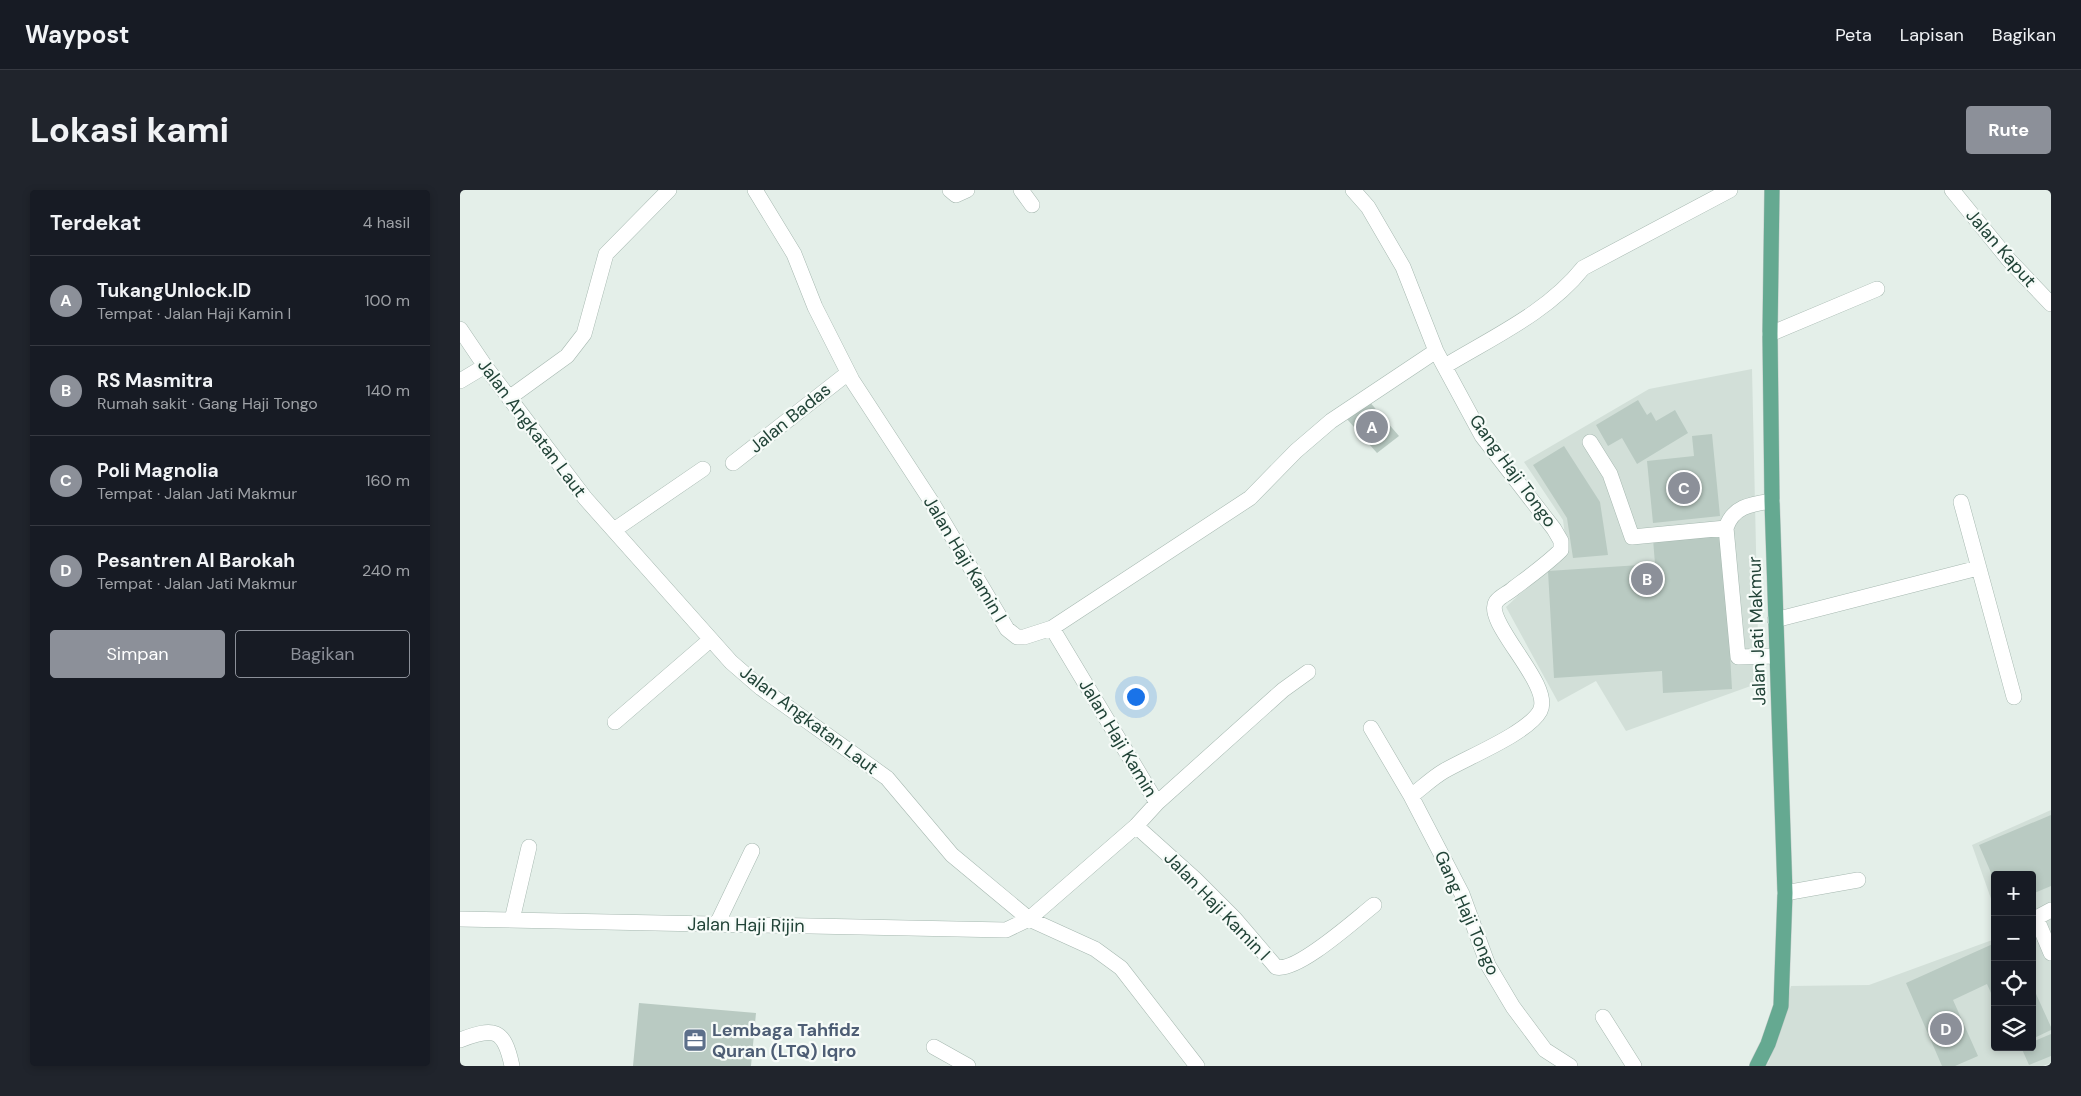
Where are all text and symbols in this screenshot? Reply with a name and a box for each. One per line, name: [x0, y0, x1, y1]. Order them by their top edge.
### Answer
text: Waypost: [25, 19, 129, 50]
text: Peta: [1835, 23, 1872, 47]
text: Lapisan: [1900, 23, 1964, 47]
text: Bagikan: [1992, 23, 2056, 47]
button: Rute: [1966, 106, 2051, 154]
text: Lokasi kami: [30, 107, 229, 153]
street label: Jalan Kaput: [1960, 204, 2042, 292]
text: Terdekat: [50, 209, 141, 237]
text: 4 hasil: [363, 212, 410, 233]
text: TukangUnlock.ID: [97, 278, 251, 303]
text: A: [60, 290, 72, 311]
text: 100 m: [365, 290, 410, 311]
text: Tempat · Jalan Haji Kamin I: [97, 303, 291, 324]
street label: Jalan Angkatan Laut: [472, 354, 592, 502]
text: RS Masmitra: [97, 368, 213, 393]
street label: Jalan Badas: [744, 378, 836, 458]
text: B: [61, 380, 71, 401]
text: 140 m: [366, 380, 410, 401]
text: Rumah sakit · Gang Haji Tongo: [97, 393, 318, 414]
pin: A: [1356, 408, 1388, 446]
street label: Gang Haji Tongo: [1464, 410, 1562, 532]
text: Poli Magnolia: [97, 458, 219, 483]
pin: C: [1668, 469, 1700, 507]
text: C: [60, 470, 72, 491]
text: 160 m: [366, 470, 410, 491]
text: Tempat · Jalan Jati Makmur: [97, 483, 297, 504]
street label: Jalan Haji Kamin I: [918, 492, 1012, 626]
text: Pesantren Al Barokah: [97, 548, 295, 573]
street label: Jalan Jati Makmur: [1742, 556, 1772, 706]
text: D: [60, 560, 72, 581]
text: 240 m: [362, 560, 410, 581]
pin: B: [1631, 560, 1663, 598]
text: Tempat · Jalan Jati Makmur: [97, 573, 297, 594]
button: Simpan: [50, 630, 225, 678]
button: Bagikan: [235, 630, 410, 678]
street label: Jalan Angkatan Laut: [735, 660, 883, 780]
street label: Jalan Haji Kamin: [1073, 674, 1163, 802]
your location: [1123, 684, 1149, 710]
street label: Jalan Haji Kamin I: [1159, 846, 1275, 966]
street label: Gang Haji Tongo: [1429, 847, 1505, 979]
map controls: [1991, 871, 2036, 1051]
button: +: [1991, 871, 2036, 916]
street label: Jalan Haji Rijin: [687, 912, 805, 938]
button: −: [1991, 916, 2036, 961]
button: locate: [1991, 961, 2036, 1006]
button: layers: [1991, 1006, 2036, 1051]
pin: D: [1930, 1010, 1962, 1048]
place label: Lembaga Tahfidz Quran (LTQ) Iqro: [712, 1018, 860, 1063]
office icon: Lembaga Tahfidz Quran (LTQ) Iqro: [682, 1027, 708, 1053]

